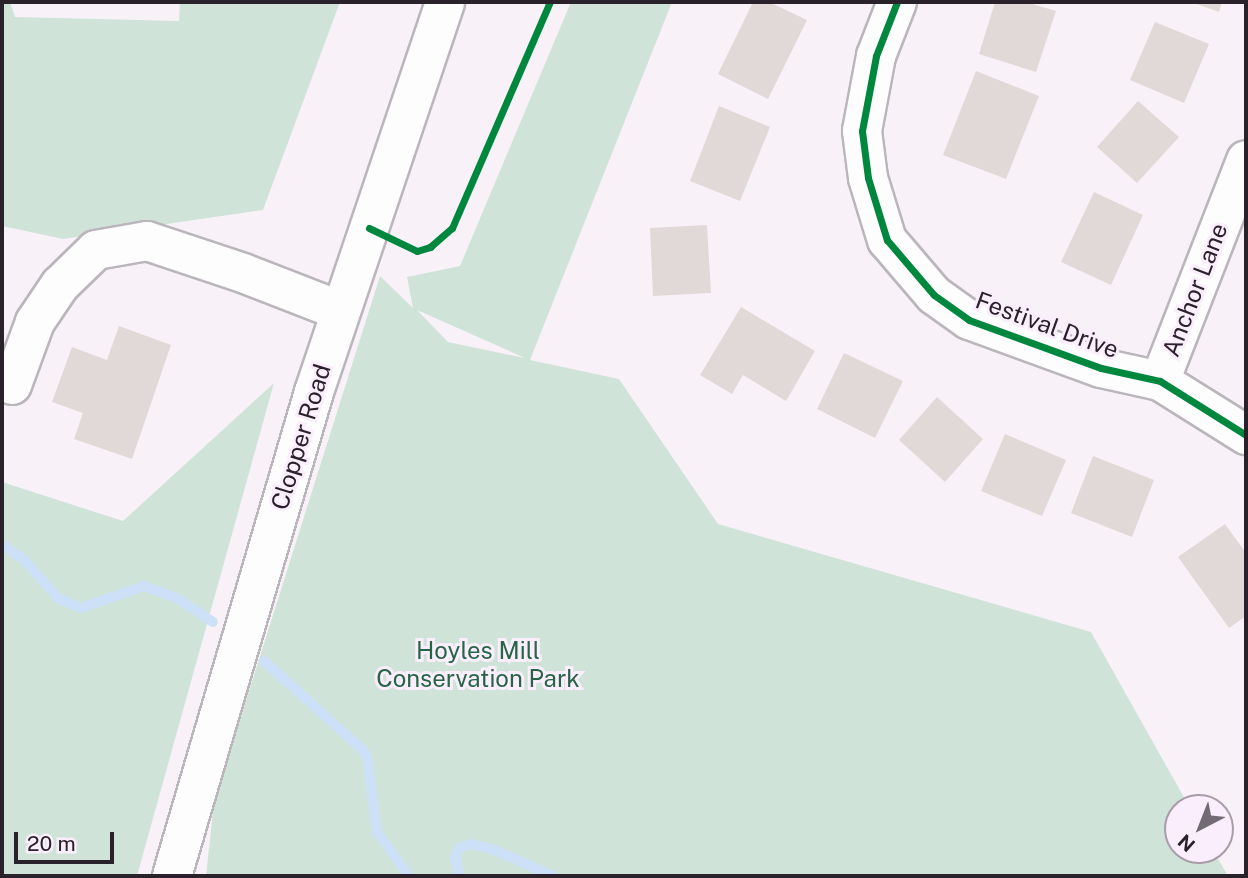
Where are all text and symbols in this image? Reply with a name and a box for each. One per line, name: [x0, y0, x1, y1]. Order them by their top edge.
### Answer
street label: Anchor Lane: [1156, 219, 1234, 361]
street label: Festival Drive: [972, 286, 1122, 364]
street label: Clopper Road: [265, 361, 337, 513]
park label: Hoyles Mill Conservation Park: [376, 637, 580, 693]
north arrow: [1164, 794, 1234, 864]
scale bar: [18, 818, 117, 862]
text: N: [1173, 830, 1199, 856]
text: 20 m: [27, 831, 76, 856]

